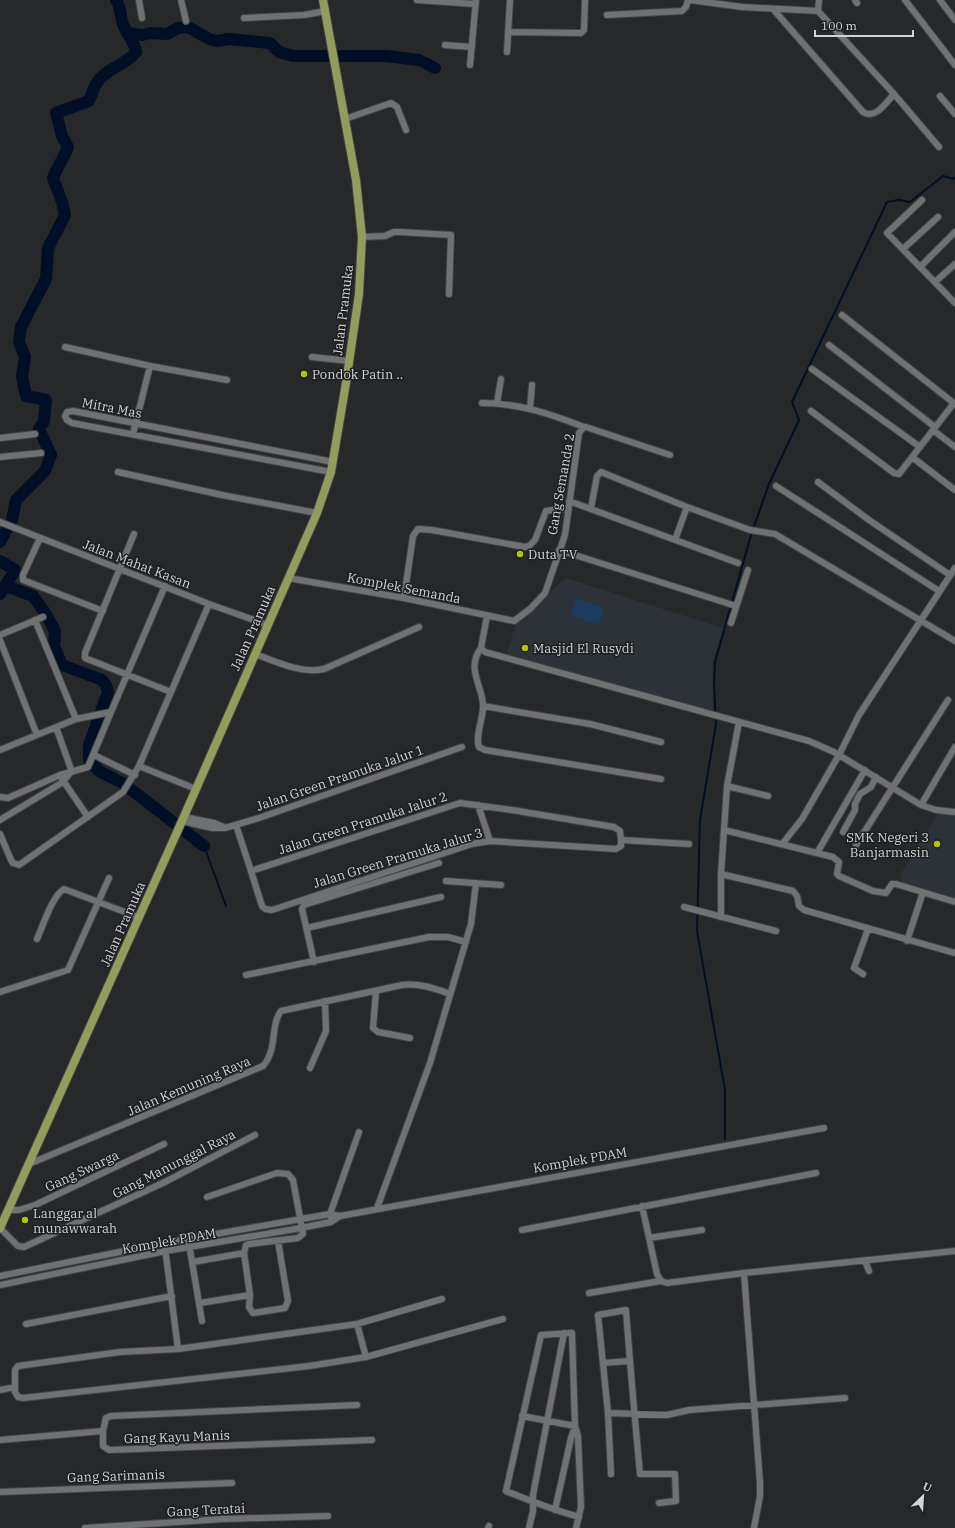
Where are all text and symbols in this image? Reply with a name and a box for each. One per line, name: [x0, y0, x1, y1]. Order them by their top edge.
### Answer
scale bar: [815, 12, 913, 38]
text: 100 m: [821, 18, 857, 33]
street label: Jalan Pramuka: [329, 264, 357, 356]
place label: Pondok Patin ..: [312, 366, 403, 383]
marker: Pondok Patin ..: [299, 369, 309, 379]
street label: Mitra Mas: [81, 394, 143, 422]
street label: Gang Semanda 2: [544, 432, 578, 536]
street label: Jalan Mahat Kasan: [81, 536, 193, 592]
place label: Duta TV: [528, 546, 578, 563]
marker: Duta TV: [515, 549, 525, 559]
street label: Komplek Semanda: [346, 569, 462, 607]
street label: Jalan Pramuka: [227, 583, 279, 673]
place label: Masjid El Rusydi: [533, 640, 634, 657]
marker: Masjid El Rusydi: [520, 643, 530, 653]
street label: Jalan Green Pramuka Jalur 1: [254, 741, 426, 815]
street label: Jalan Green Pramuka Jalur 2: [277, 788, 449, 858]
street label: Jalan Green Pramuka Jalur 3: [311, 824, 485, 892]
place label: SMK Negeri 3 Banjarmasin: [846, 829, 929, 861]
marker: SMK Negeri 3 Banjarmasin: [932, 839, 942, 849]
street label: Jalan Pramuka: [97, 879, 149, 969]
street label: Jalan Kemuning Raya: [125, 1052, 253, 1120]
street label: Gang Manunggal Raya: [110, 1126, 238, 1202]
street label: Komplek PDAM: [532, 1143, 628, 1177]
street label: Gang Swarga: [42, 1146, 122, 1196]
place label: Langgar al munawwarah: [33, 1205, 117, 1237]
marker: Langgar al munawwarah: [20, 1215, 30, 1225]
street label: Komplek PDAM: [121, 1224, 217, 1258]
street label: Gang Kayu Manis: [124, 1427, 230, 1447]
street label: Gang Sarimanis: [67, 1466, 165, 1486]
north arrow: [903, 1476, 943, 1516]
text: U: [920, 1479, 935, 1495]
street label: Gang Teratai: [166, 1499, 246, 1521]

